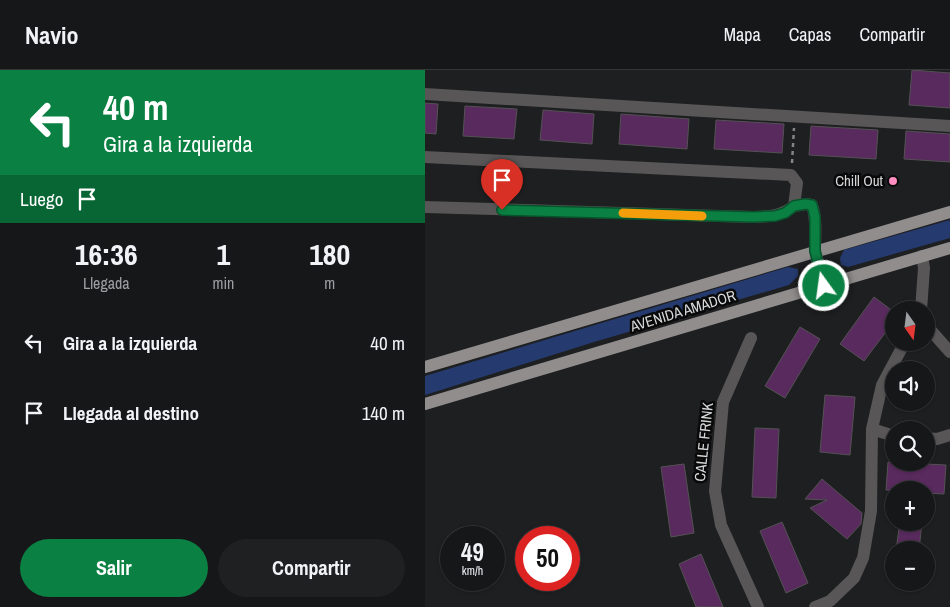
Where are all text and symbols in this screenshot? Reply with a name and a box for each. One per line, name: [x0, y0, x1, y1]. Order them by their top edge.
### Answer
text: Navio: [25, 19, 79, 51]
text: Mapa: [724, 22, 761, 47]
text: Capas: [789, 22, 831, 47]
text: Compartir: [859, 22, 925, 47]
text: 40 m: [103, 84, 168, 131]
icon: left: [20, 90, 85, 155]
text: Gira a la izquierda: [103, 129, 252, 159]
pin: [481, 159, 523, 210]
icon: arrive: [488, 166, 516, 194]
place label: Chill Out: [835, 170, 884, 191]
marker: Chill Out: [887, 175, 899, 187]
icon: arrive: [73, 185, 101, 213]
text: Luego: [20, 186, 63, 212]
text: 16:36: [75, 234, 138, 274]
text: 1: [217, 234, 230, 274]
text: 180: [309, 234, 350, 274]
position arrow: [797, 259, 849, 311]
text: Llegada: [83, 272, 130, 294]
text: min: [212, 272, 234, 294]
text: m: [324, 272, 335, 294]
street label: AVENIDA AMADOR: [627, 284, 738, 337]
north arrow: [885, 301, 935, 351]
map controls: [885, 301, 935, 591]
icon: left: [20, 329, 48, 357]
text: Gira a la izquierda: [63, 330, 197, 356]
text: 40 m: [370, 330, 405, 356]
button: sound: [885, 361, 935, 411]
icon: arrive: [20, 399, 48, 427]
text: Llegada al destino: [63, 400, 199, 426]
text: 140 m: [362, 400, 405, 426]
street label: CALLE FRINK: [689, 401, 718, 482]
button: search: [885, 421, 935, 471]
button: +: [885, 481, 935, 531]
speed limit sign: 50: [515, 526, 580, 591]
text: 49: [461, 535, 484, 569]
button: Salir: [20, 539, 208, 597]
button: Compartir: [218, 539, 405, 597]
button: −: [885, 541, 935, 591]
text: km/h: [462, 563, 483, 579]

